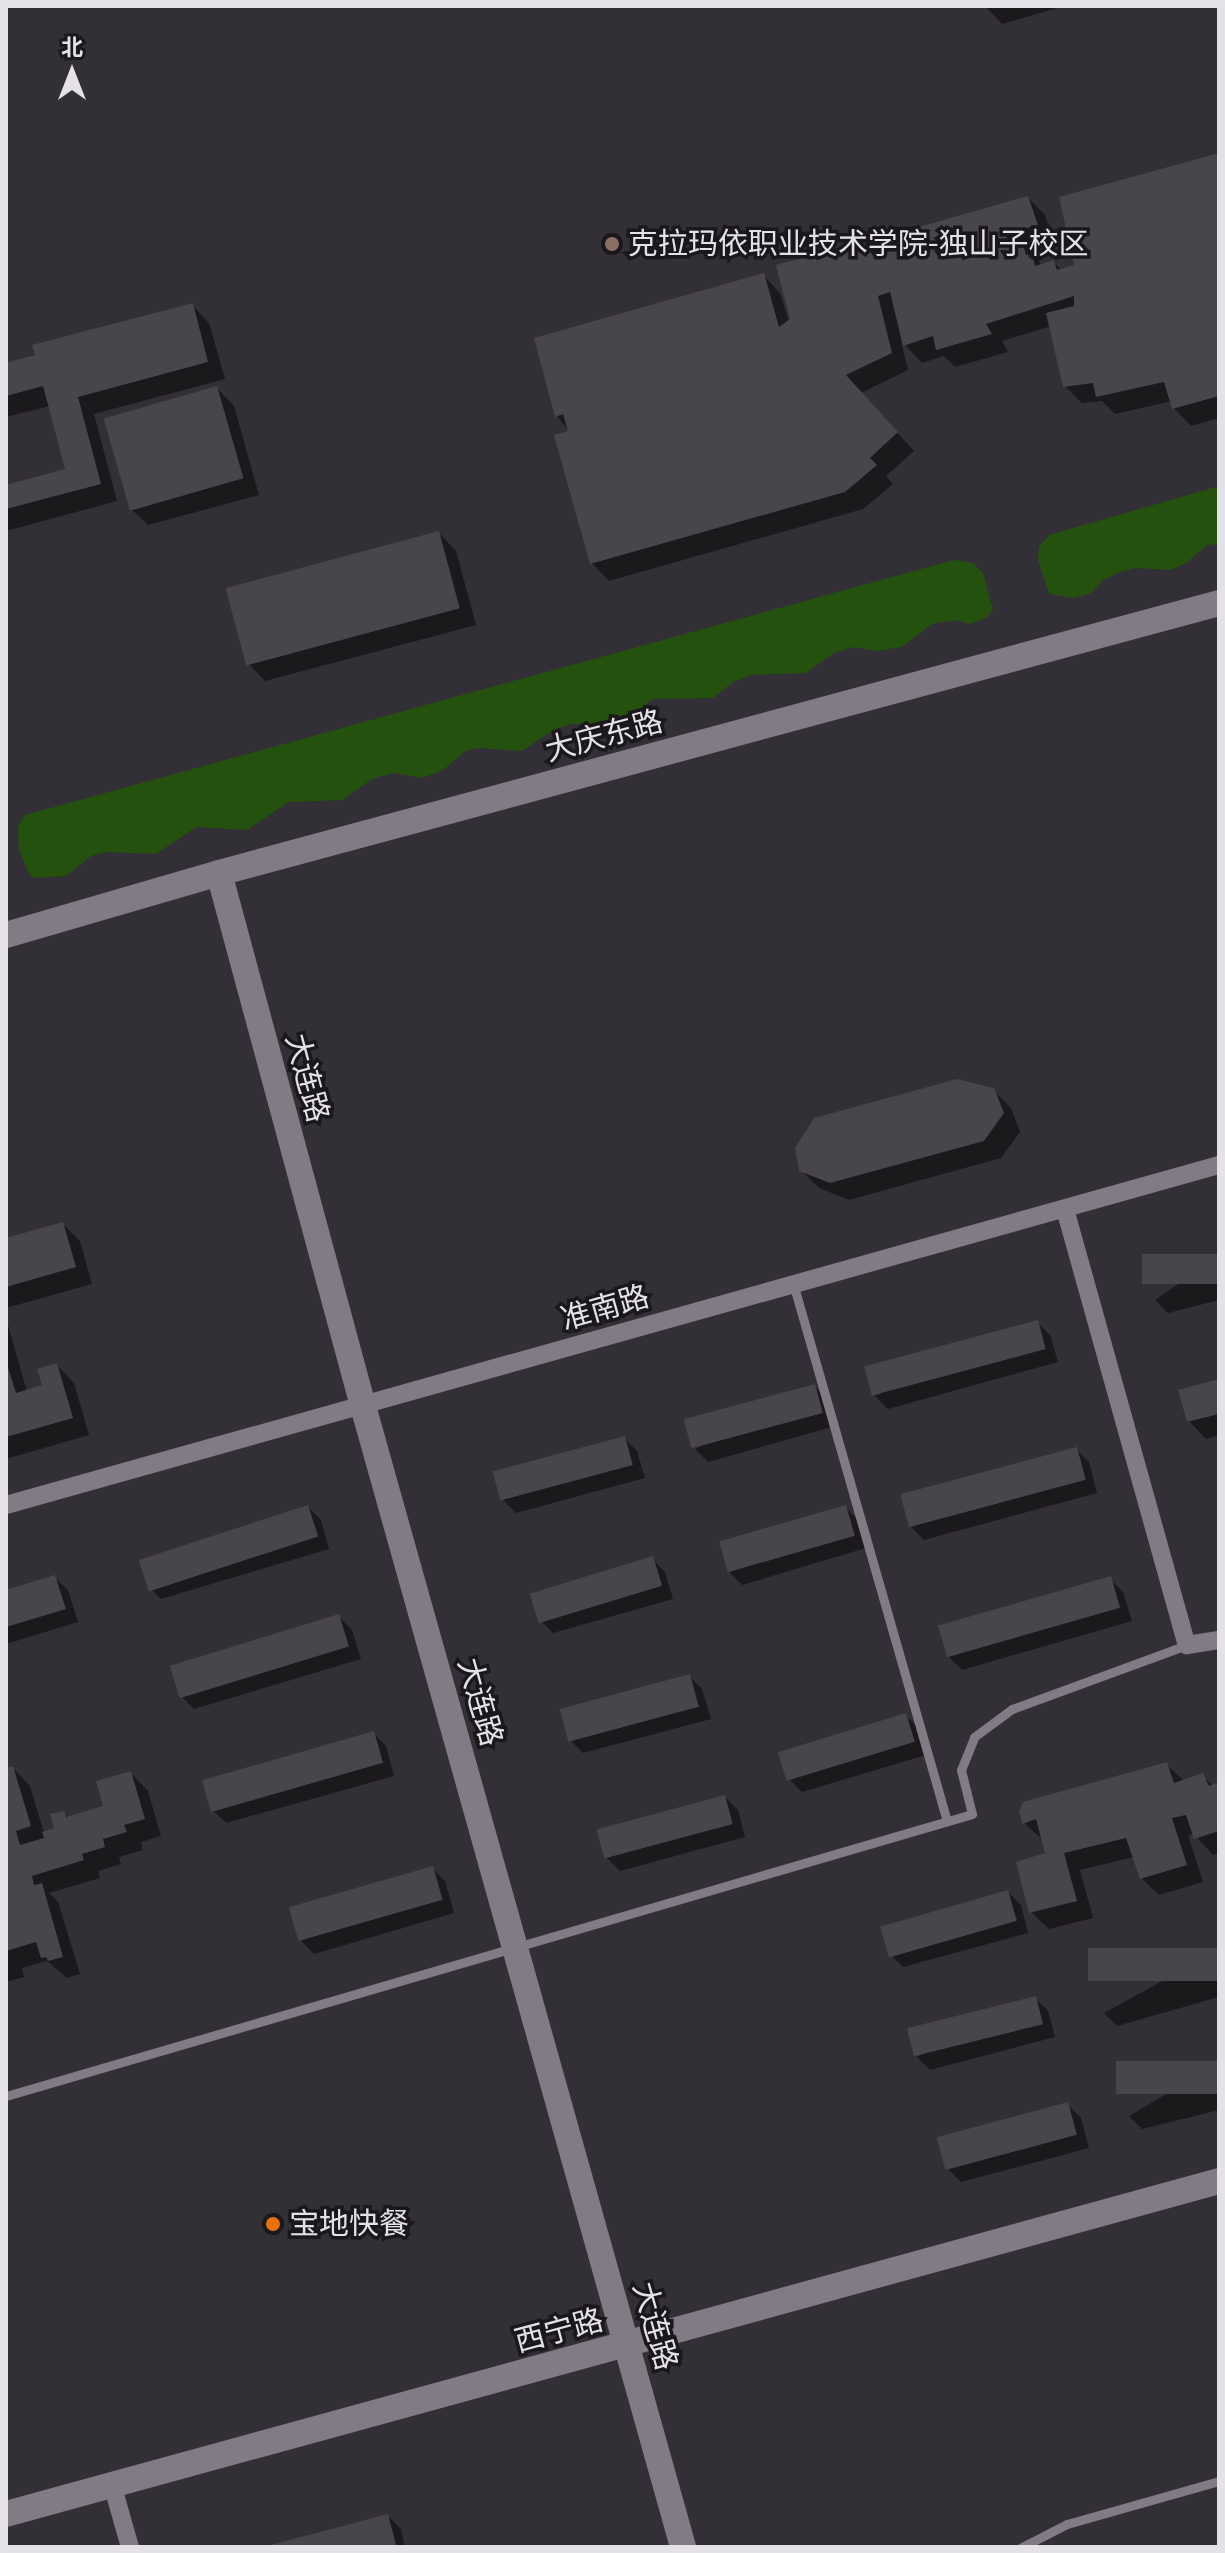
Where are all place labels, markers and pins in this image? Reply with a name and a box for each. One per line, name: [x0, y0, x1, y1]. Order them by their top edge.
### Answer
place label: 克拉玛依职业技术学院-独山子校区: [628, 226, 1088, 262]
marker: 克拉玛依职业技术学院-独山子校区: [603, 235, 621, 253]
place label: 宝地快餐: [289, 2206, 409, 2242]
marker: 宝地快餐: [264, 2215, 282, 2233]

